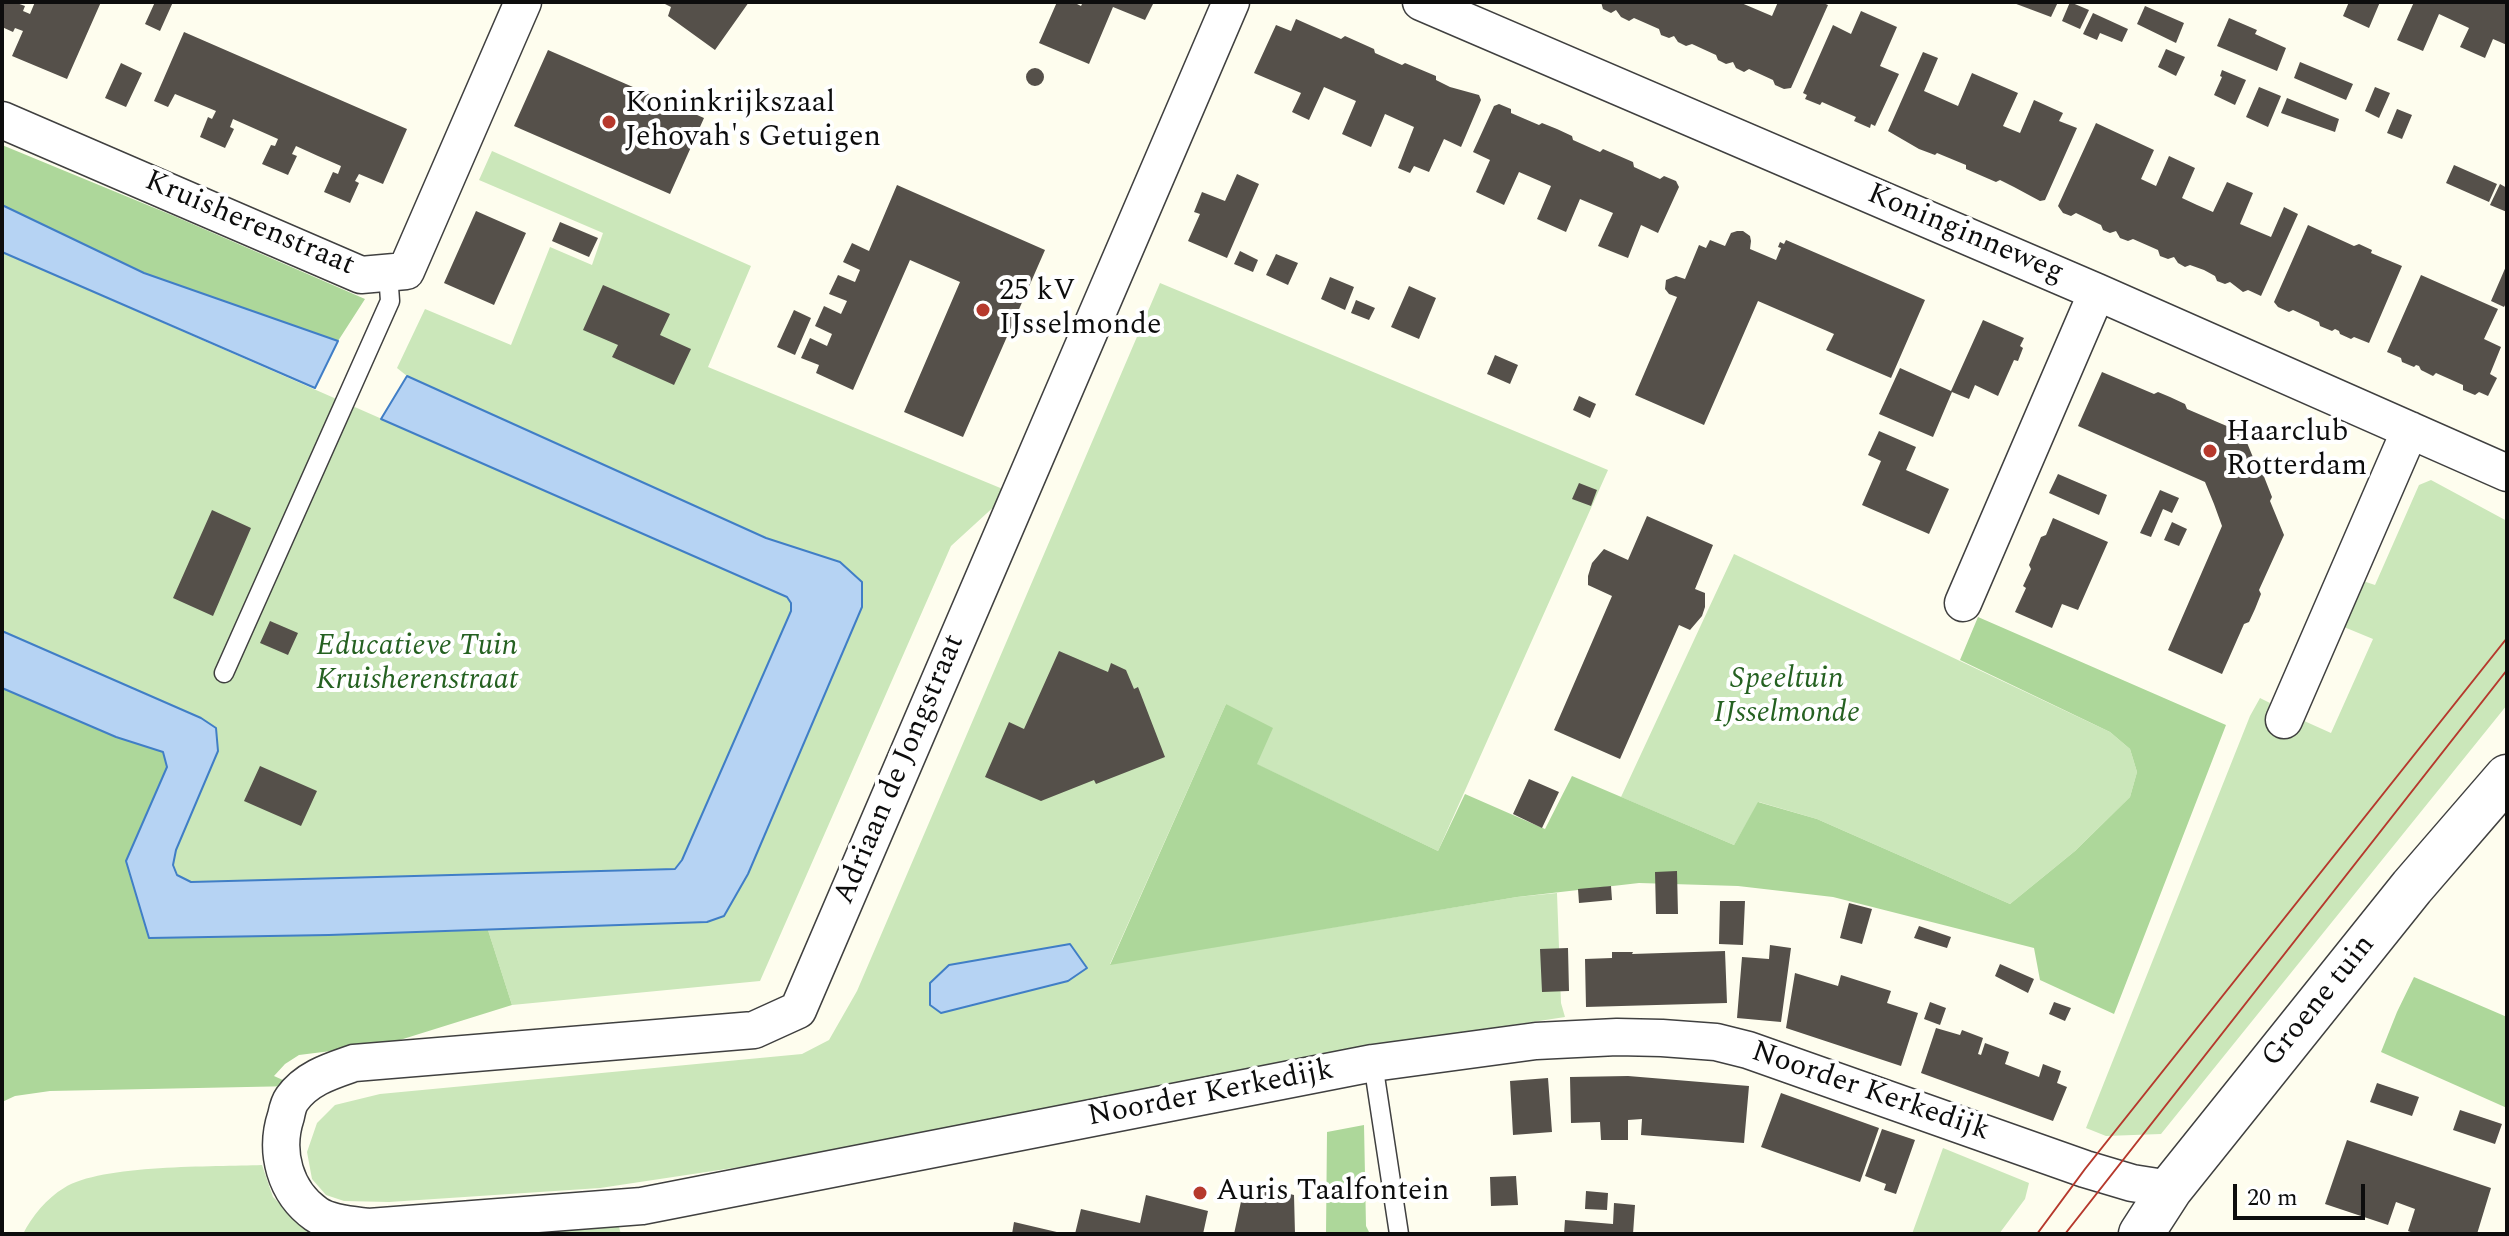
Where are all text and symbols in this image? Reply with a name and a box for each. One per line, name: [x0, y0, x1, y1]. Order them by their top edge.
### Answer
place label: Koninkrijkszaal Jehovah's Getuigen: [625, 87, 881, 158]
marker: Koninkrijkszaal Jehovah's Getuigen: [600, 113, 618, 131]
street label: Kruisherenstraat: [139, 165, 359, 285]
street label: Koninginneweg: [1861, 177, 2069, 293]
place label: 25 kV IJsselmonde: [999, 275, 1162, 346]
marker: 25 kV IJsselmonde: [974, 301, 992, 319]
place label: Haarclub Rotterdam: [2226, 416, 2367, 486]
marker: Haarclub Rotterdam: [2201, 442, 2219, 460]
park label: Educatieve Tuin Kruisherenstraat: [316, 630, 518, 700]
street label: Adriaan de Jongstraat: [828, 630, 974, 910]
park label: Speeltuin IJsselmonde: [1714, 663, 1860, 734]
street label: Groene tuin: [2256, 929, 2384, 1075]
street label: Noorder Kerkedijk: [1746, 1035, 1994, 1151]
street label: Noorder Kerkedijk: [1085, 1054, 1337, 1136]
scale bar: [2237, 1168, 2369, 1218]
place label: Auris Taalfontein: [1216, 1175, 1449, 1211]
text: 20 m: [2247, 1180, 2298, 1216]
marker: Auris Taalfontein: [1191, 1184, 1209, 1202]

